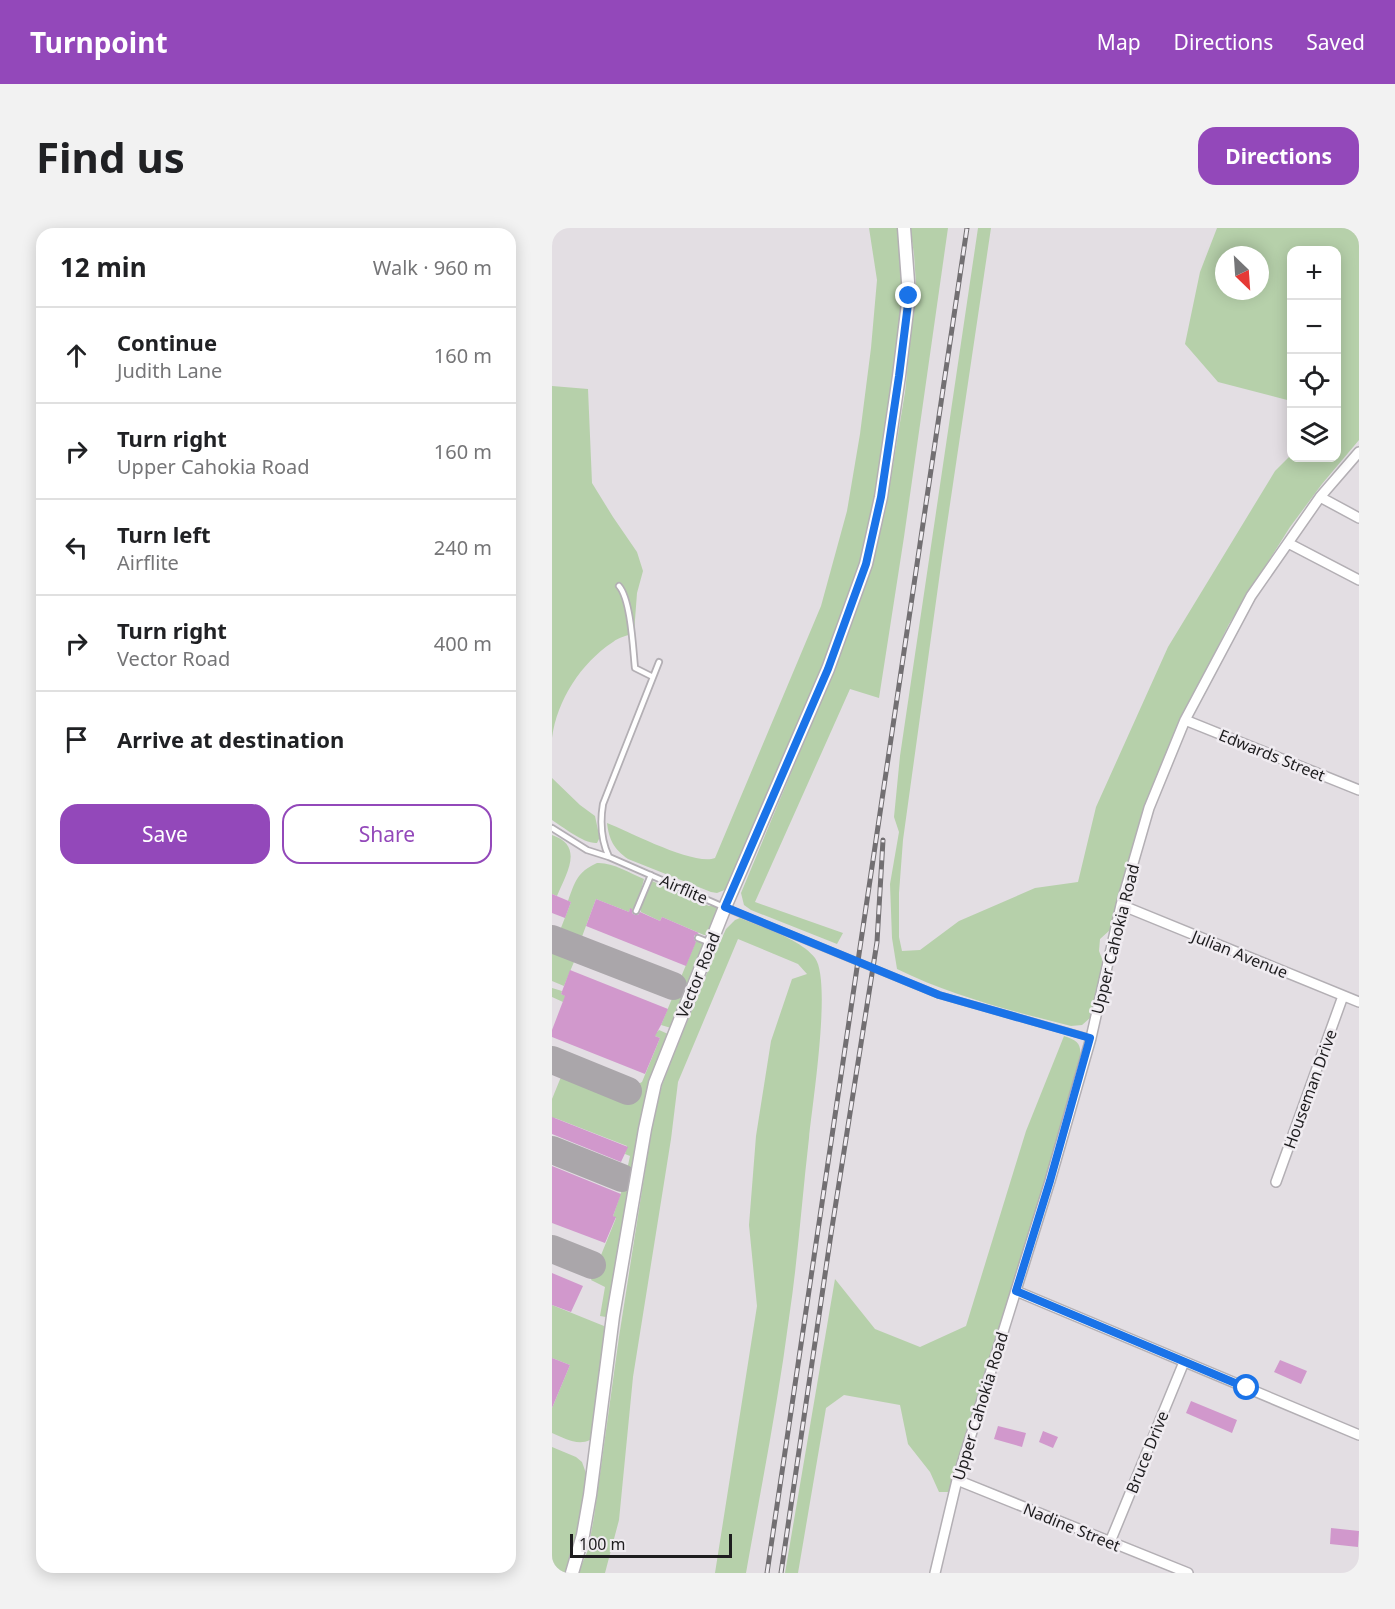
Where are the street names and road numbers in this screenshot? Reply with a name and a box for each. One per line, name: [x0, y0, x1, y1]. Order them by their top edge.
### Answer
street label: Edwards Street: [1216, 724, 1329, 786]
street label: Upper Cahokia Road: [1086, 862, 1144, 1016]
street label: Airflite: [657, 869, 711, 909]
street label: Julian Avenue: [1187, 924, 1291, 983]
street label: Vector Road: [671, 929, 725, 1021]
street label: Houseman Drive: [1278, 1026, 1342, 1152]
street label: Upper Cahokia Road: [947, 1329, 1013, 1483]
street label: Bruce Drive: [1120, 1407, 1174, 1497]
street label: Nadine Street: [1020, 1498, 1124, 1557]

